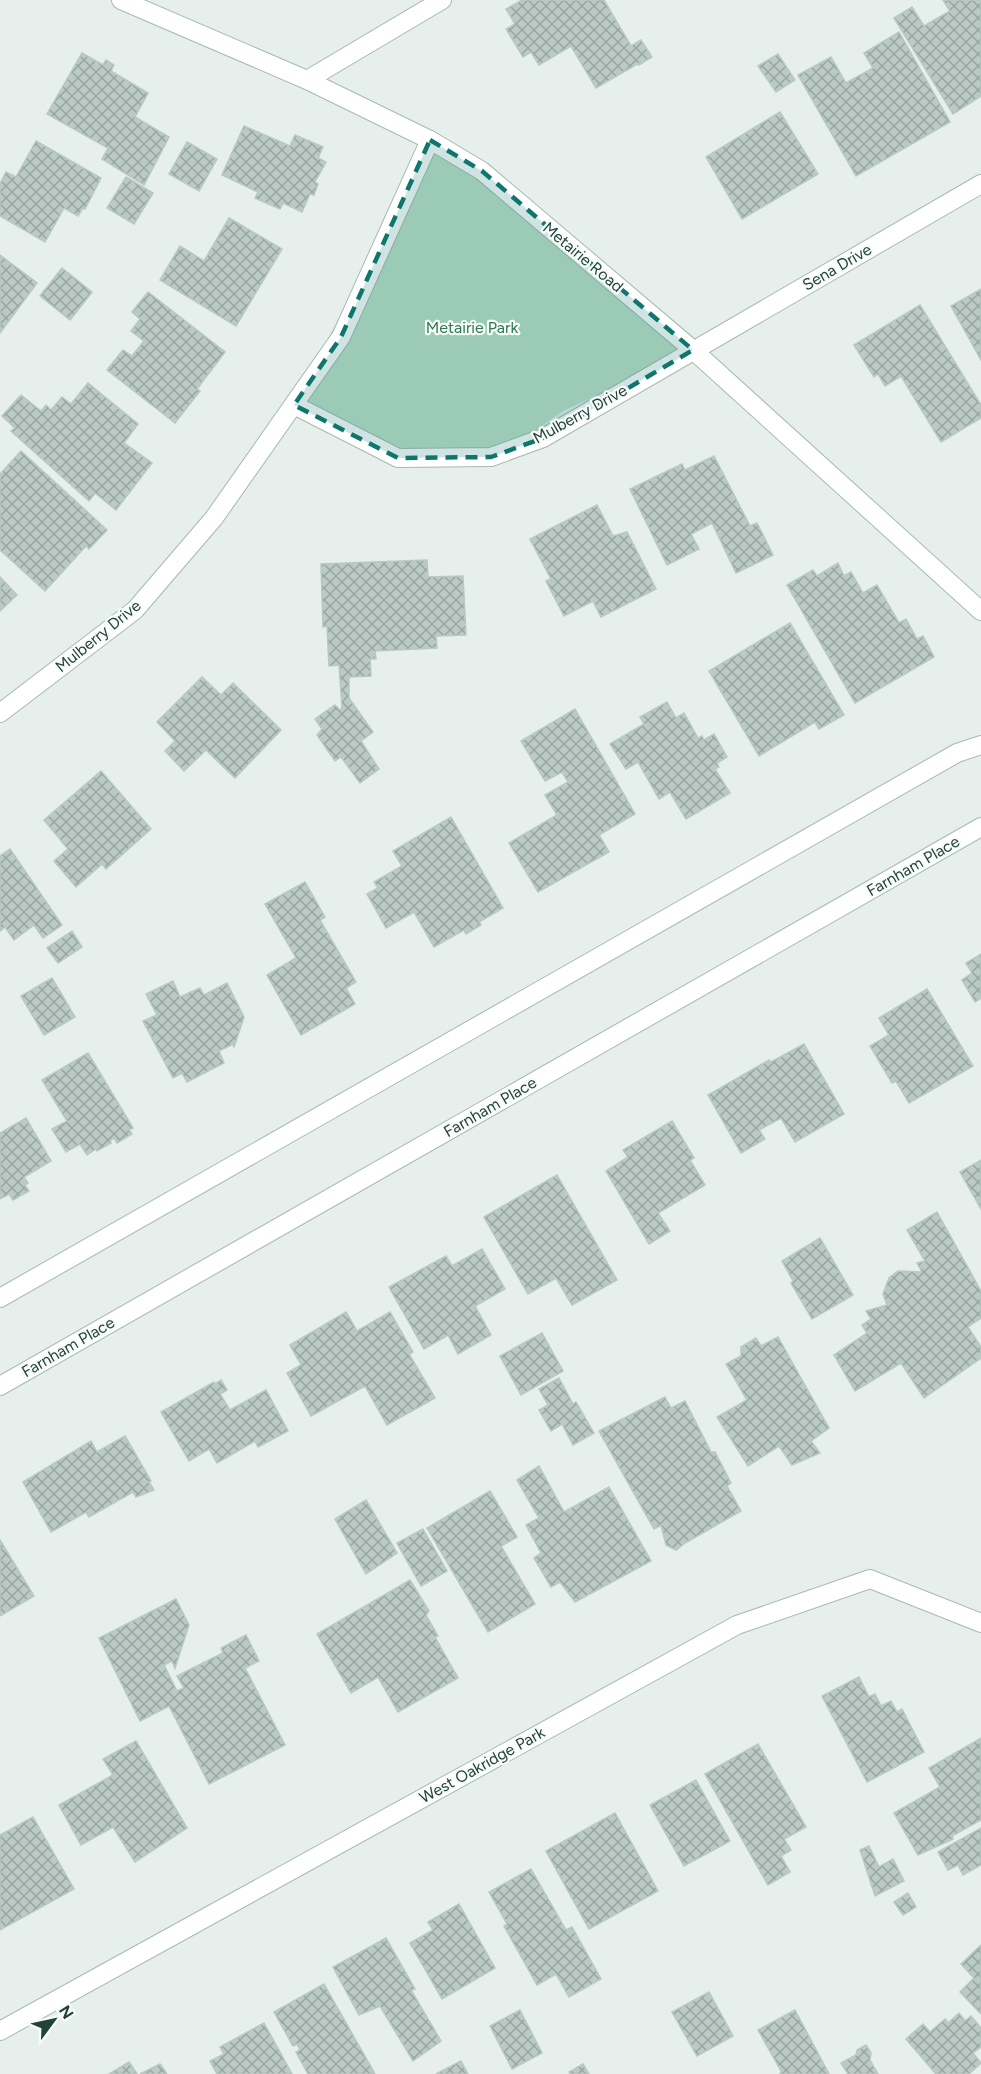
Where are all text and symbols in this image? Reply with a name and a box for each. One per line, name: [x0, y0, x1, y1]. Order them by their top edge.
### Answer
street label: Metairie Road: [539, 218, 627, 296]
street label: Sena Drive: [799, 239, 875, 294]
park label: Metairie Park: [426, 318, 518, 337]
street label: Mulberry Drive: [530, 380, 630, 448]
street label: Mulberry Drive: [52, 596, 145, 676]
street label: Farnham Place: [863, 832, 963, 900]
street label: Farnham Place: [440, 1073, 540, 1141]
street label: Farnham Place: [18, 1313, 118, 1381]
street label: West Oakridge Park: [416, 1723, 548, 1807]
north arrow: [24, 1990, 84, 2050]
text: N: [55, 2002, 77, 2022]

